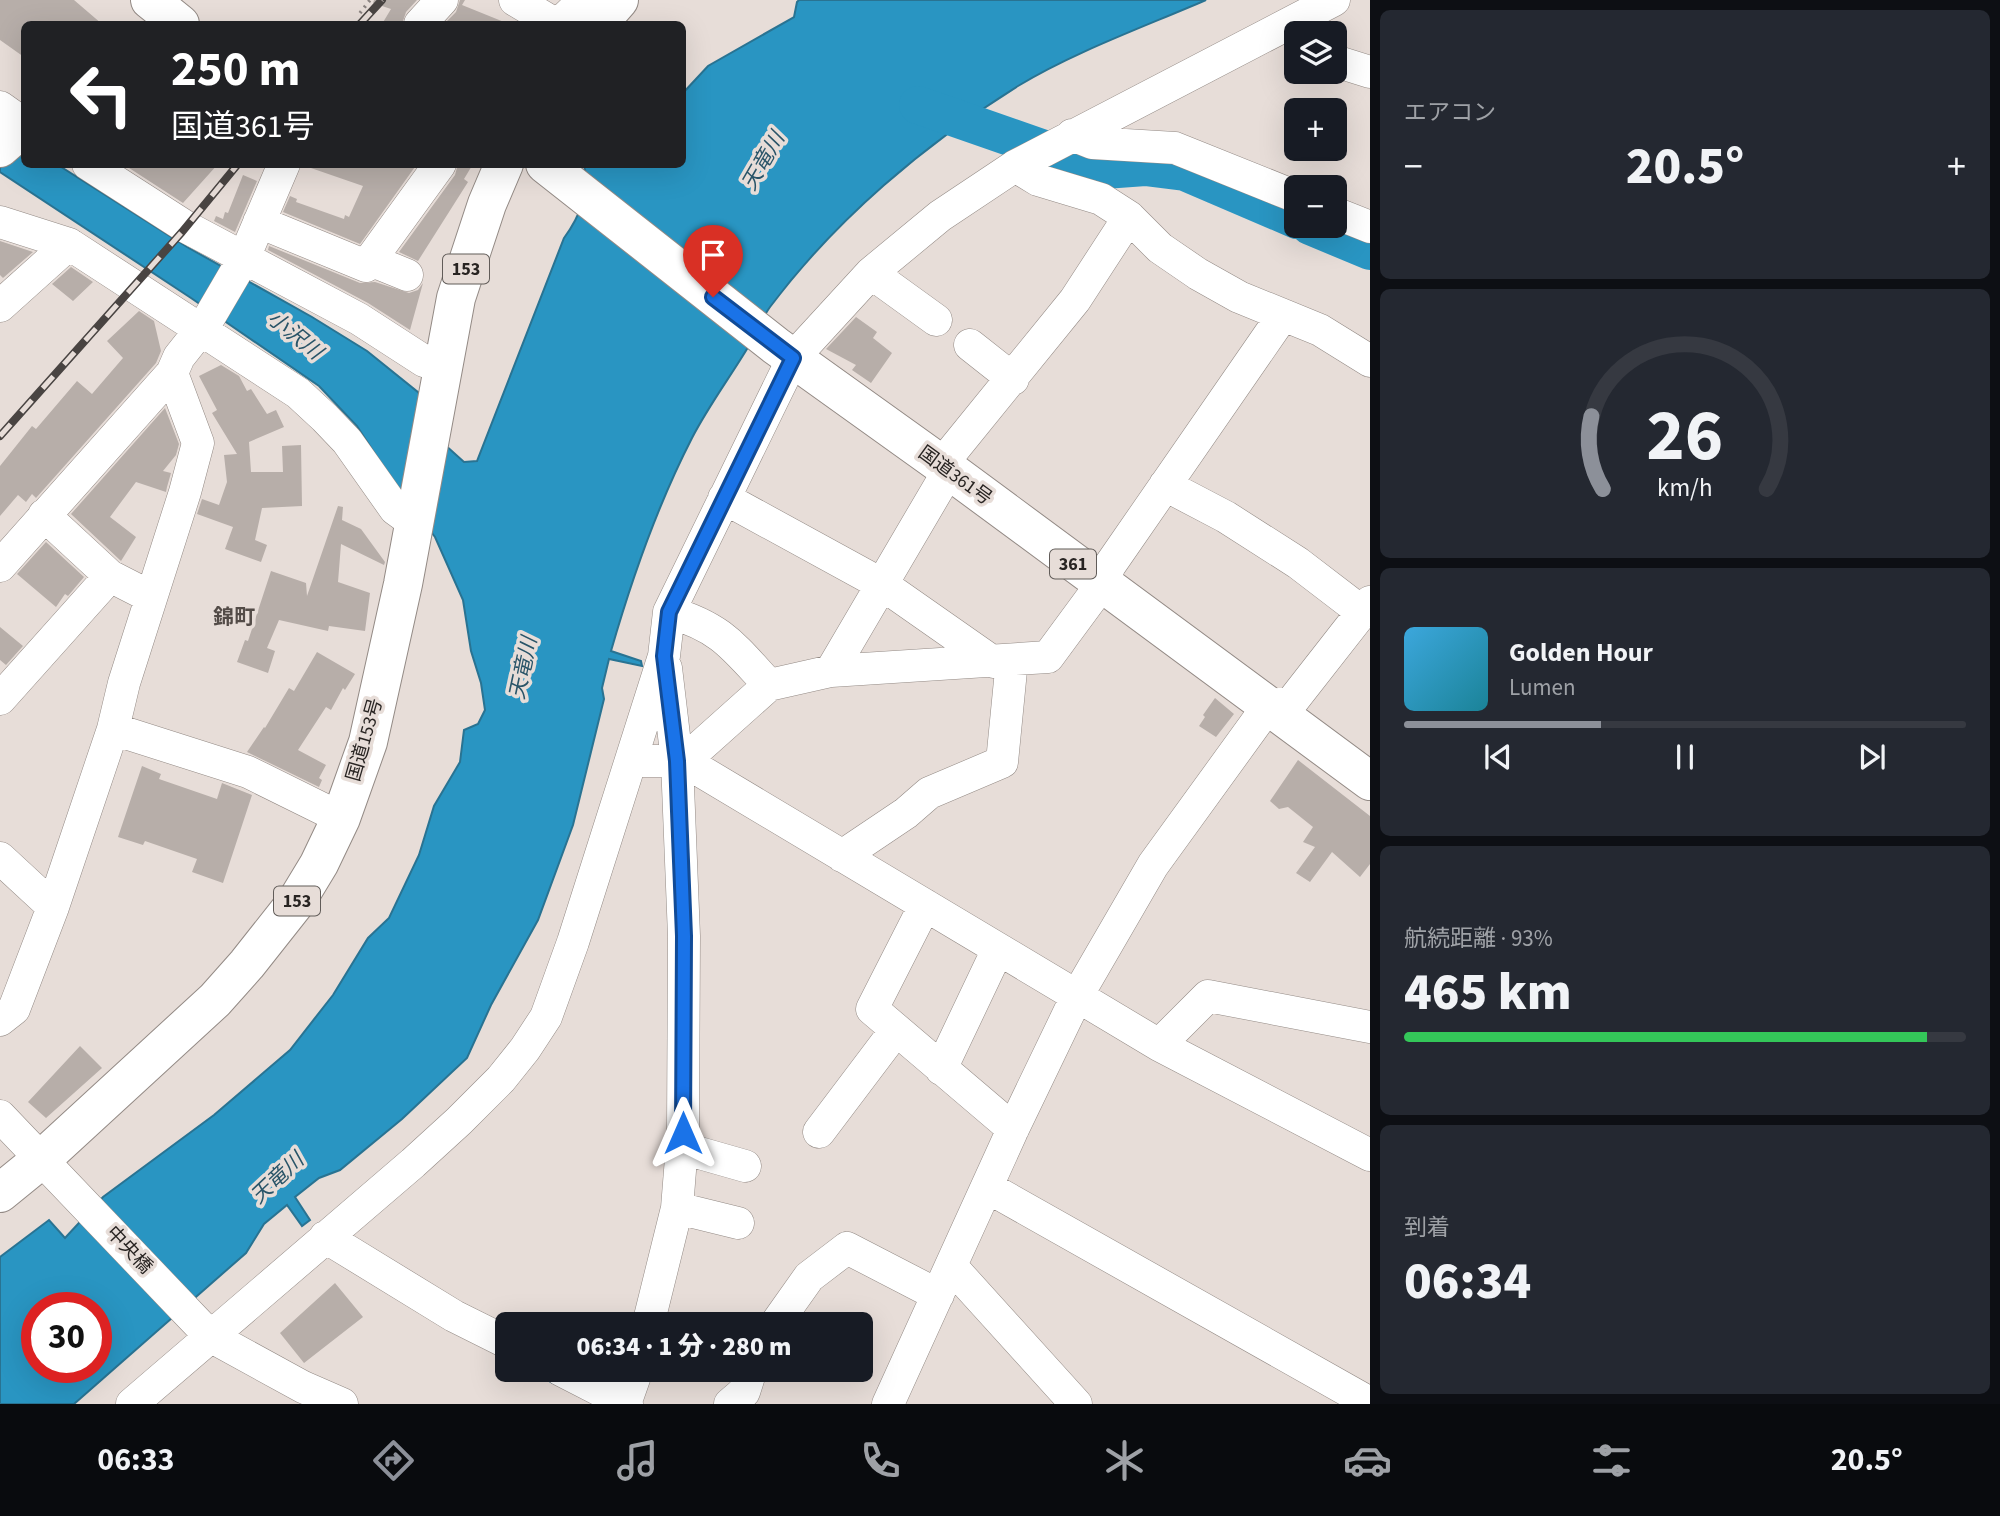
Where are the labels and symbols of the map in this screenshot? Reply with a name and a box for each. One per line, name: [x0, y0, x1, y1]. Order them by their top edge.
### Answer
water label: 天竜川: [734, 124, 793, 196]
pin: [683, 225, 743, 297]
road number: 153: [443, 255, 489, 284]
water label: 小沢川: [261, 304, 330, 368]
street label: 国道361号: [913, 440, 997, 512]
road number: 361: [1050, 550, 1096, 578]
district label: 錦町: [213, 602, 255, 632]
water label: 天竜川: [502, 632, 545, 702]
street label: 国道153号: [340, 695, 390, 785]
road number: 153: [274, 887, 320, 916]
position arrow: [646, 1096, 720, 1170]
water label: 天竜川: [244, 1144, 312, 1210]
street label: 中央橋: [100, 1220, 158, 1280]
speed limit sign: 30: [21, 1292, 112, 1383]

